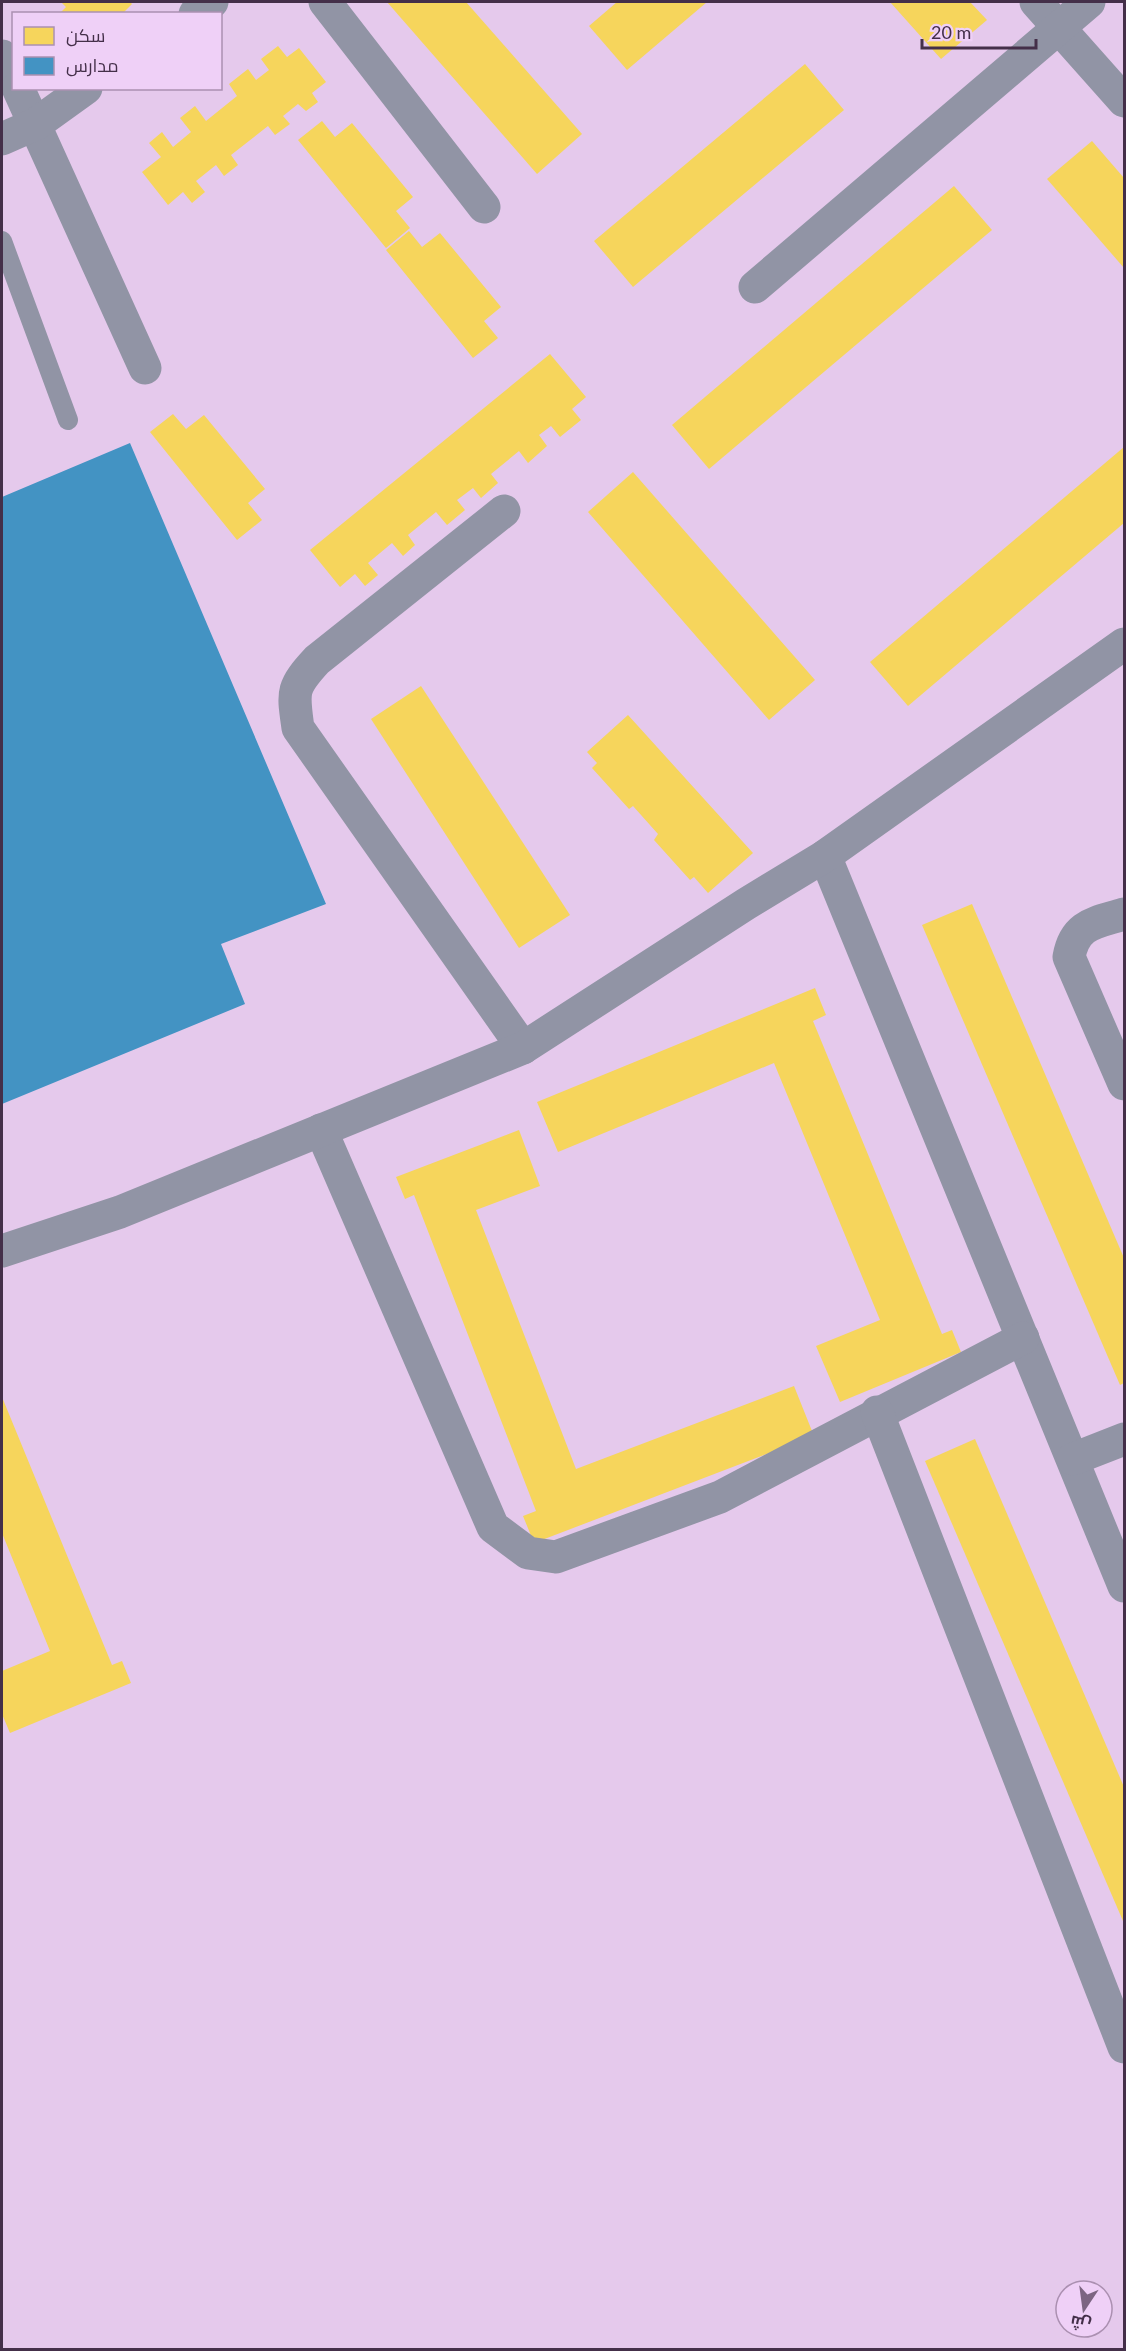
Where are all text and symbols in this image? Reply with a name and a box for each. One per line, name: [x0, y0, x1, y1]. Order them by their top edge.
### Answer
legend: [12, 12, 222, 90]
scale bar: [922, 12, 1036, 50]
text: 20 m: [931, 21, 971, 43]
text: سكن: [66, 24, 105, 47]
text: مدارس: [66, 54, 119, 77]
north arrow: [1054, 2279, 1114, 2339]
text: ش: [1068, 2312, 1093, 2336]

